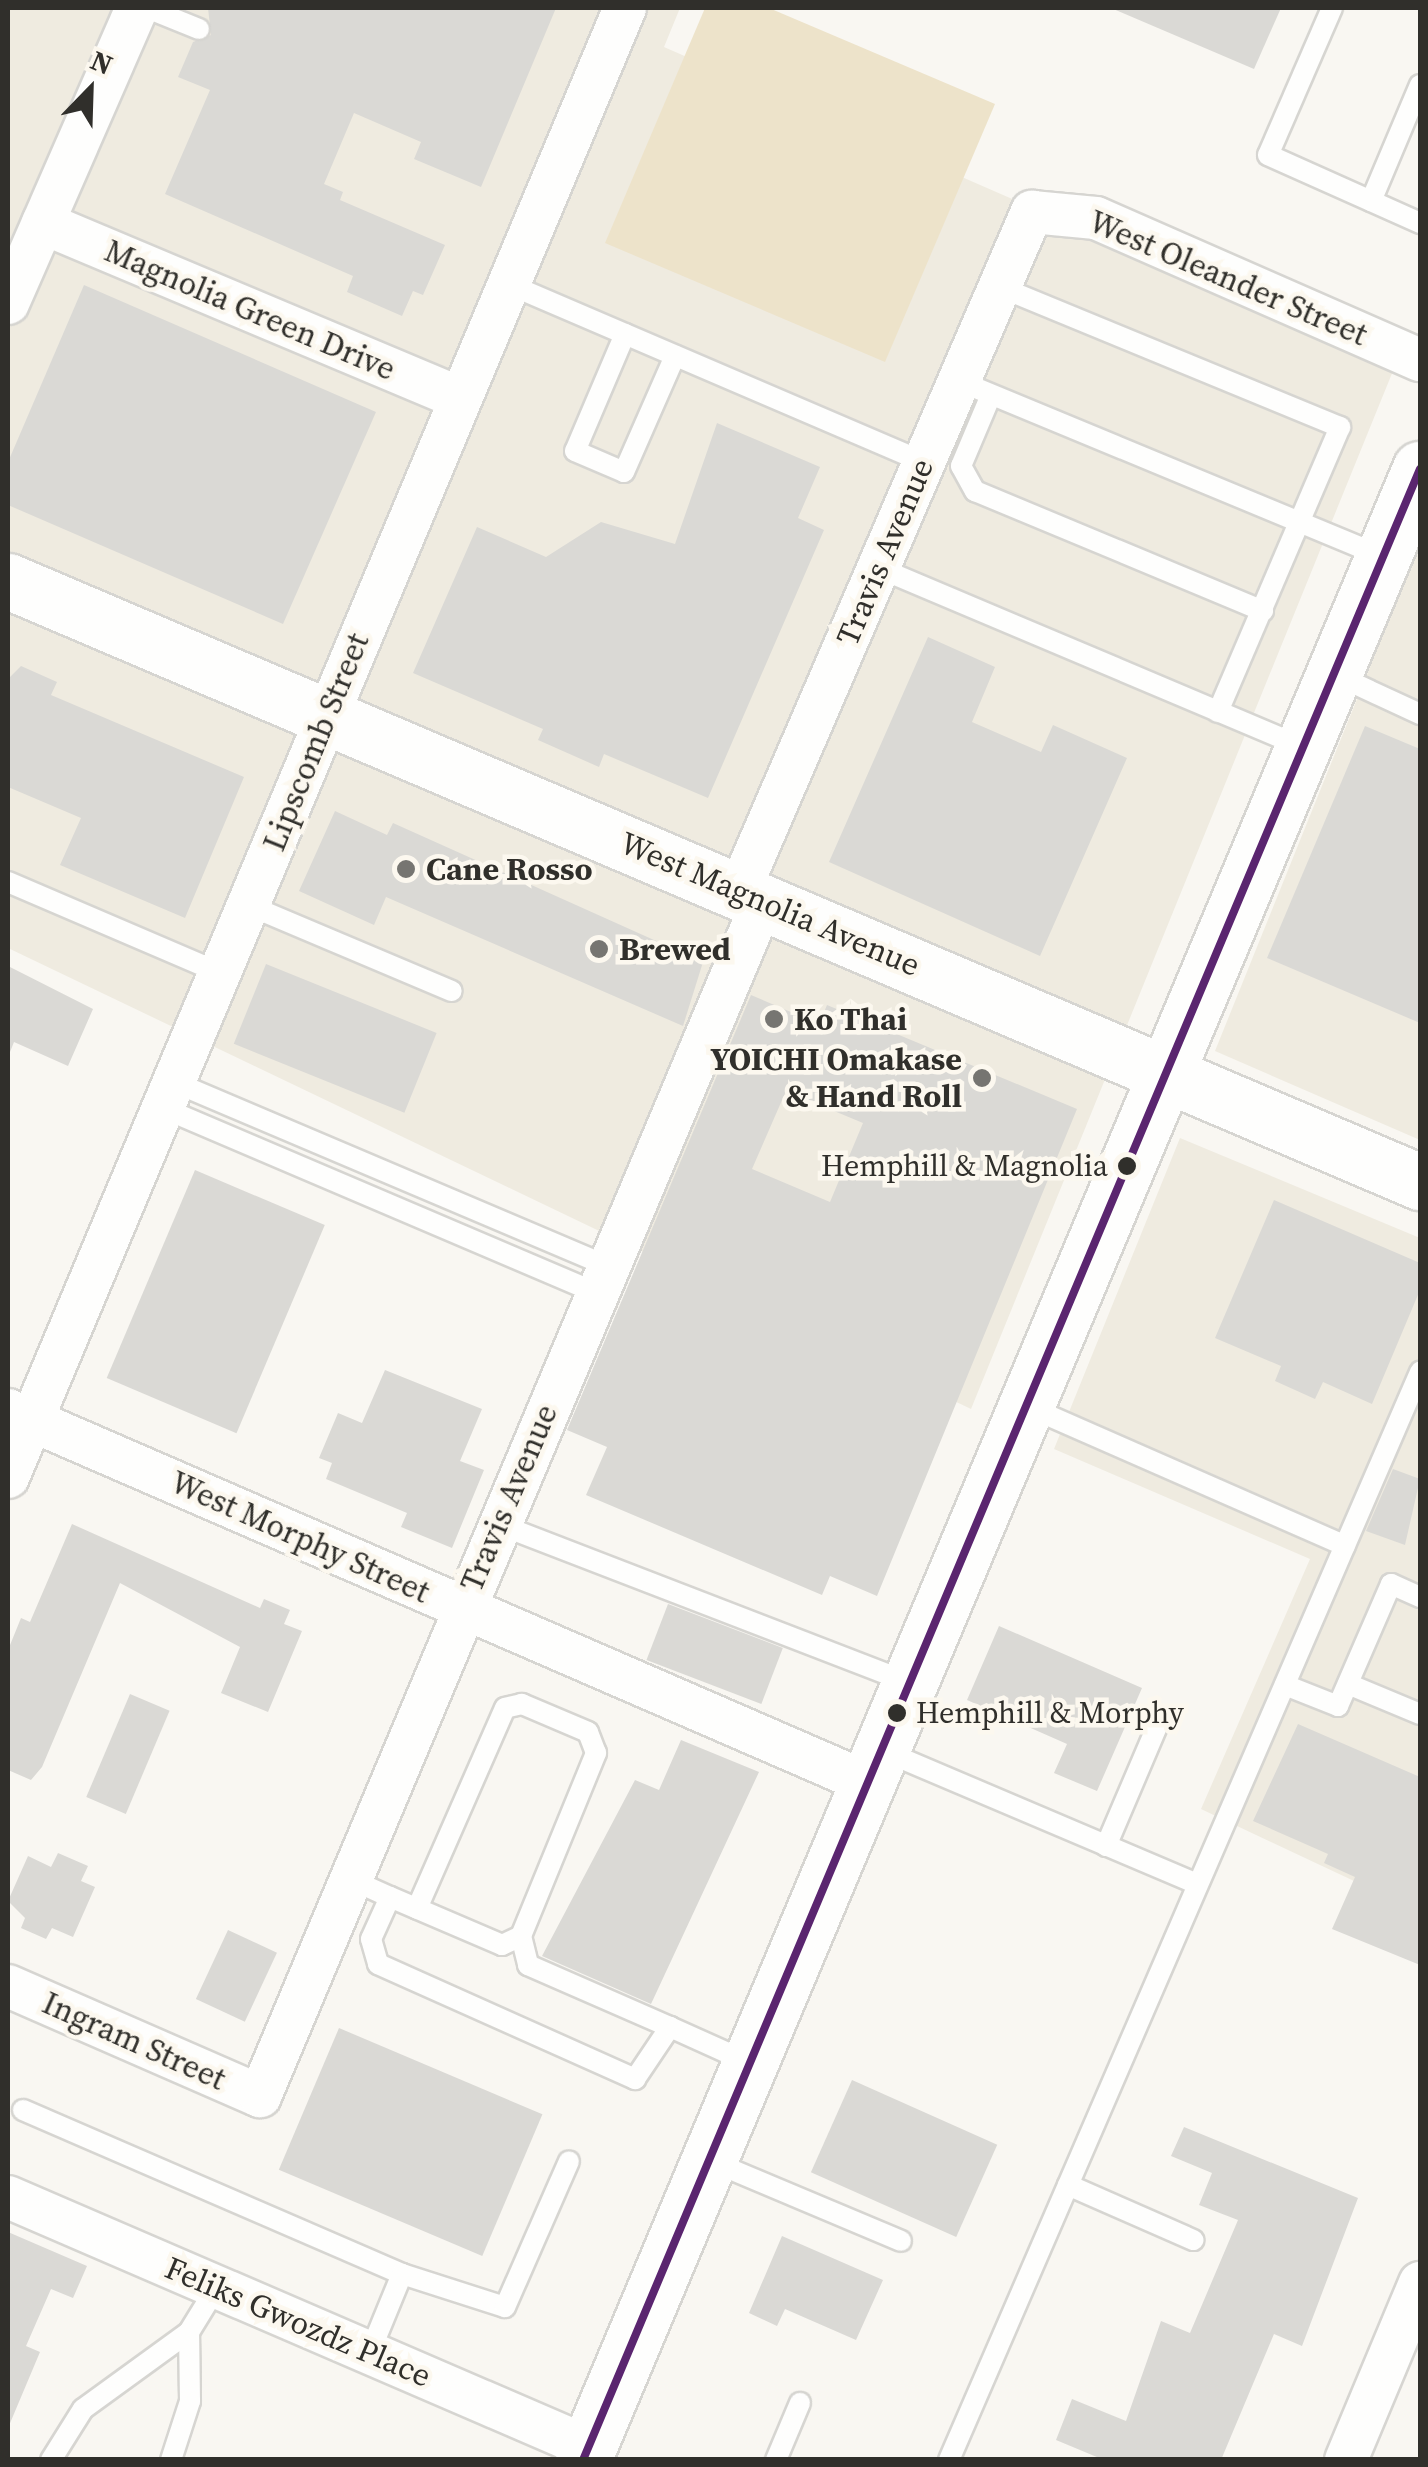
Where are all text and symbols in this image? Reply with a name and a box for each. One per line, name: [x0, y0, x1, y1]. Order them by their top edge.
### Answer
north arrow: [40, 40, 140, 140]
text: N: [85, 41, 119, 84]
street label: West Oleander Street: [1083, 202, 1373, 354]
street label: Magnolia Green Drive: [99, 231, 401, 389]
street label: Travis Avenue: [828, 453, 942, 651]
street label: Lipscomb Street: [255, 627, 377, 857]
street label: West Magnolia Avenue: [614, 823, 926, 985]
place label: Cane Rosso: [426, 850, 593, 888]
marker: Cane Rosso: [395, 858, 417, 880]
place label: Brewed: [619, 930, 731, 968]
marker: Brewed: [588, 938, 610, 960]
place label: Ko Thai: [794, 1000, 907, 1038]
marker: Ko Thai: [763, 1008, 785, 1030]
place label: YOICHI Omakase & Hand Roll: [710, 1041, 962, 1116]
marker: YOICHI Omakase & Hand Roll: [971, 1067, 993, 1089]
place label: Hemphill & Magnolia: [821, 1148, 1108, 1184]
marker: Hemphill & Magnolia: [1117, 1156, 1137, 1176]
street label: Travis Avenue: [452, 1399, 566, 1597]
street label: West Morphy Street: [165, 1463, 435, 1611]
place label: Hemphill & Morphy: [916, 1695, 1184, 1731]
marker: Hemphill & Morphy: [887, 1703, 907, 1723]
street label: Ingram Street: [37, 1984, 231, 2098]
street label: Feliks Gwozdz Place: [159, 2249, 437, 2395]

